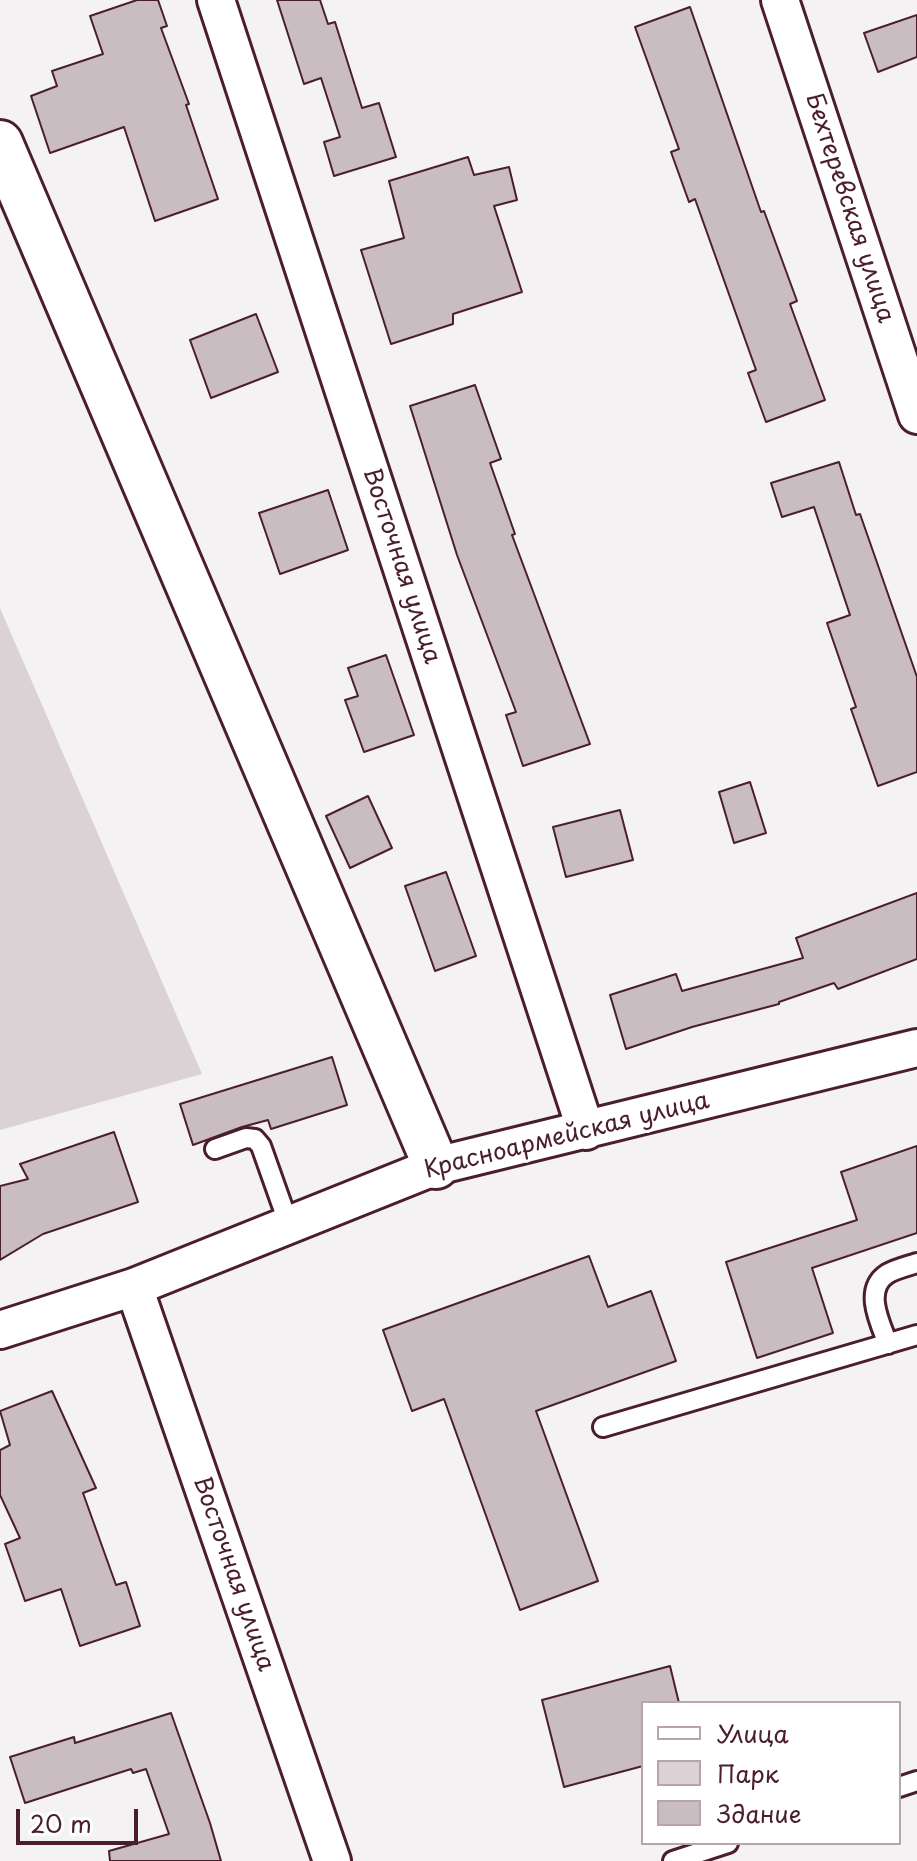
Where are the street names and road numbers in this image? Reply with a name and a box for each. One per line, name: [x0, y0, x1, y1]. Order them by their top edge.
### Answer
street label: Бехтеревская улица: [798, 90, 900, 326]
street label: Восточная улица: [356, 465, 446, 667]
street label: Красноармейская улица: [422, 1087, 712, 1185]
street label: Восточная улица: [186, 1473, 280, 1675]

